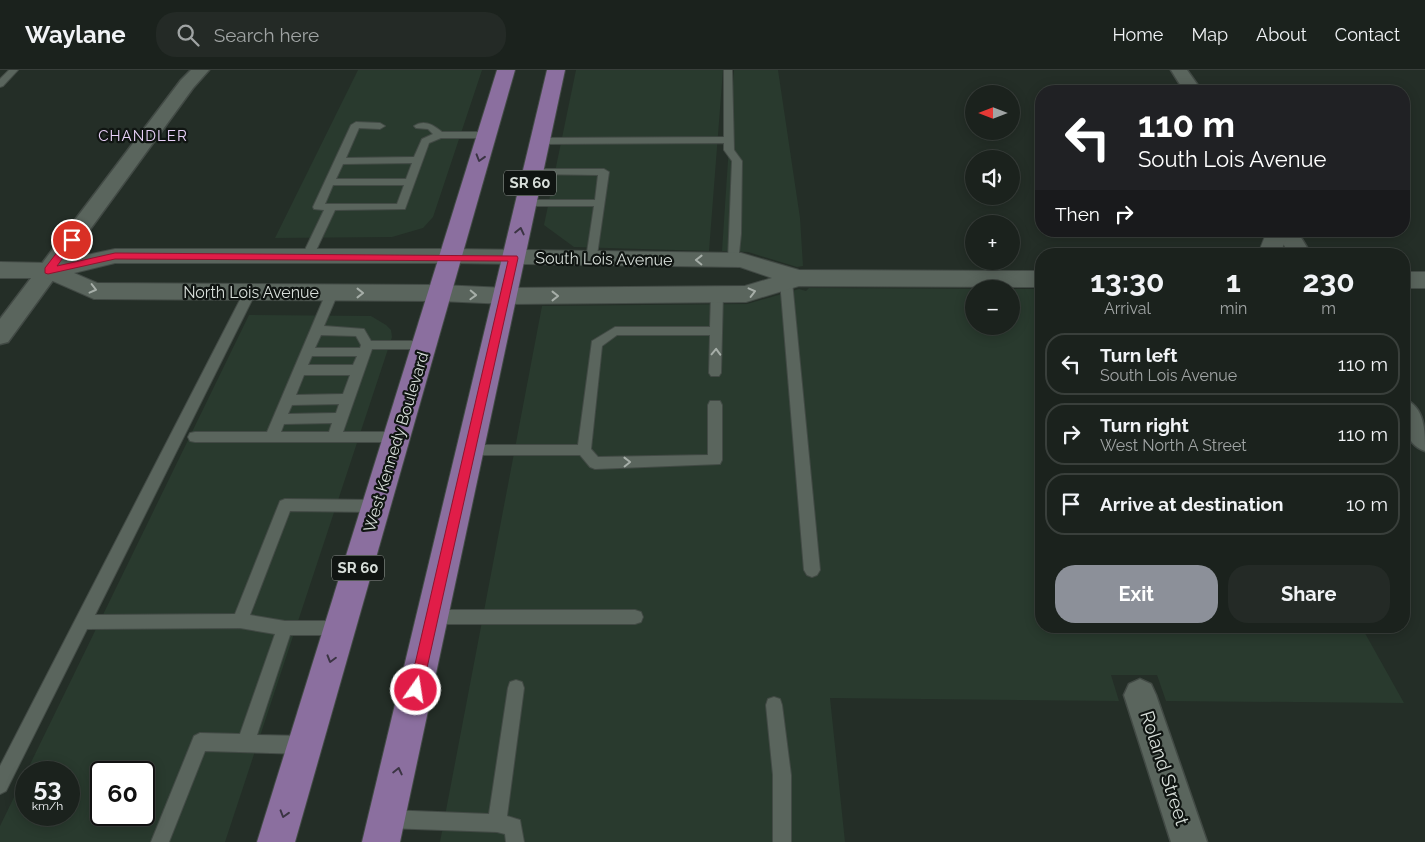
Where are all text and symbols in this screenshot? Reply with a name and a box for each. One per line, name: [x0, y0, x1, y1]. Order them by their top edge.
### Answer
search box: [156, 12, 506, 57]
text: Waylane: [25, 20, 126, 49]
icon: search: [174, 21, 202, 49]
text: Search here: [214, 24, 319, 46]
text: Home: [1112, 24, 1163, 45]
text: Map: [1191, 24, 1228, 45]
text: About: [1256, 24, 1307, 45]
text: Contact: [1335, 24, 1400, 45]
north arrow: [965, 85, 1020, 140]
map controls: [965, 85, 1020, 335]
text: 110 m: [1138, 104, 1235, 145]
icon: left: [1055, 105, 1120, 170]
district label: CHANDLER: [98, 127, 188, 145]
text: South Lois Avenue: [1138, 146, 1327, 172]
button: sound: [965, 150, 1020, 205]
one-way arrow: [476, 153, 486, 161]
road number: SR 60: [504, 170, 556, 196]
icon: right: [1110, 200, 1138, 228]
text: Then: [1055, 203, 1100, 225]
button: +: [965, 215, 1020, 270]
pin: [51, 219, 93, 261]
icon: arrive: [58, 226, 86, 254]
one-way arrow: [514, 227, 524, 236]
street label: South Lois Avenue: [535, 248, 673, 270]
one-way arrow: [695, 255, 703, 265]
text: 13:30: [1090, 264, 1164, 299]
text: 1: [1226, 264, 1241, 299]
text: 230: [1303, 264, 1355, 299]
button: −: [965, 280, 1020, 335]
one-way arrow: [89, 283, 98, 294]
street label: North Lois Avenue: [183, 283, 319, 302]
one-way arrow: [747, 287, 756, 298]
one-way arrow: [357, 288, 365, 298]
one-way arrow: [469, 289, 477, 300]
one-way arrow: [551, 291, 559, 301]
text: Arrival: [1104, 299, 1151, 318]
text: min: [1220, 299, 1247, 318]
text: m: [1321, 299, 1336, 318]
text: Turn left: [1100, 344, 1177, 366]
one-way arrow: [710, 348, 721, 356]
street label: West Kennedy Boulevard: [360, 350, 432, 534]
icon: left: [1057, 350, 1085, 378]
text: 110 m: [1338, 353, 1388, 375]
text: South Lois Avenue: [1100, 366, 1237, 385]
text: Turn right: [1100, 414, 1189, 436]
icon: right: [1057, 420, 1085, 448]
text: 110 m: [1338, 423, 1388, 445]
text: West North A Street: [1100, 436, 1247, 455]
one-way arrow: [623, 457, 631, 467]
icon: arrive: [1057, 490, 1085, 518]
text: Arrive at destination: [1100, 493, 1284, 515]
text: 10 m: [1346, 493, 1388, 515]
road number: SR 60: [332, 556, 384, 580]
button: Exit: [1055, 565, 1218, 623]
button: Share: [1228, 565, 1390, 623]
one-way arrow: [326, 654, 336, 662]
position arrow: [389, 663, 441, 715]
street label: Roland Street: [1136, 708, 1194, 829]
speed limit sign: 60: [90, 761, 155, 826]
one-way arrow: [392, 767, 403, 776]
text: 53: [34, 772, 61, 802]
text: km/h: [32, 799, 63, 813]
one-way arrow: [280, 810, 290, 818]

